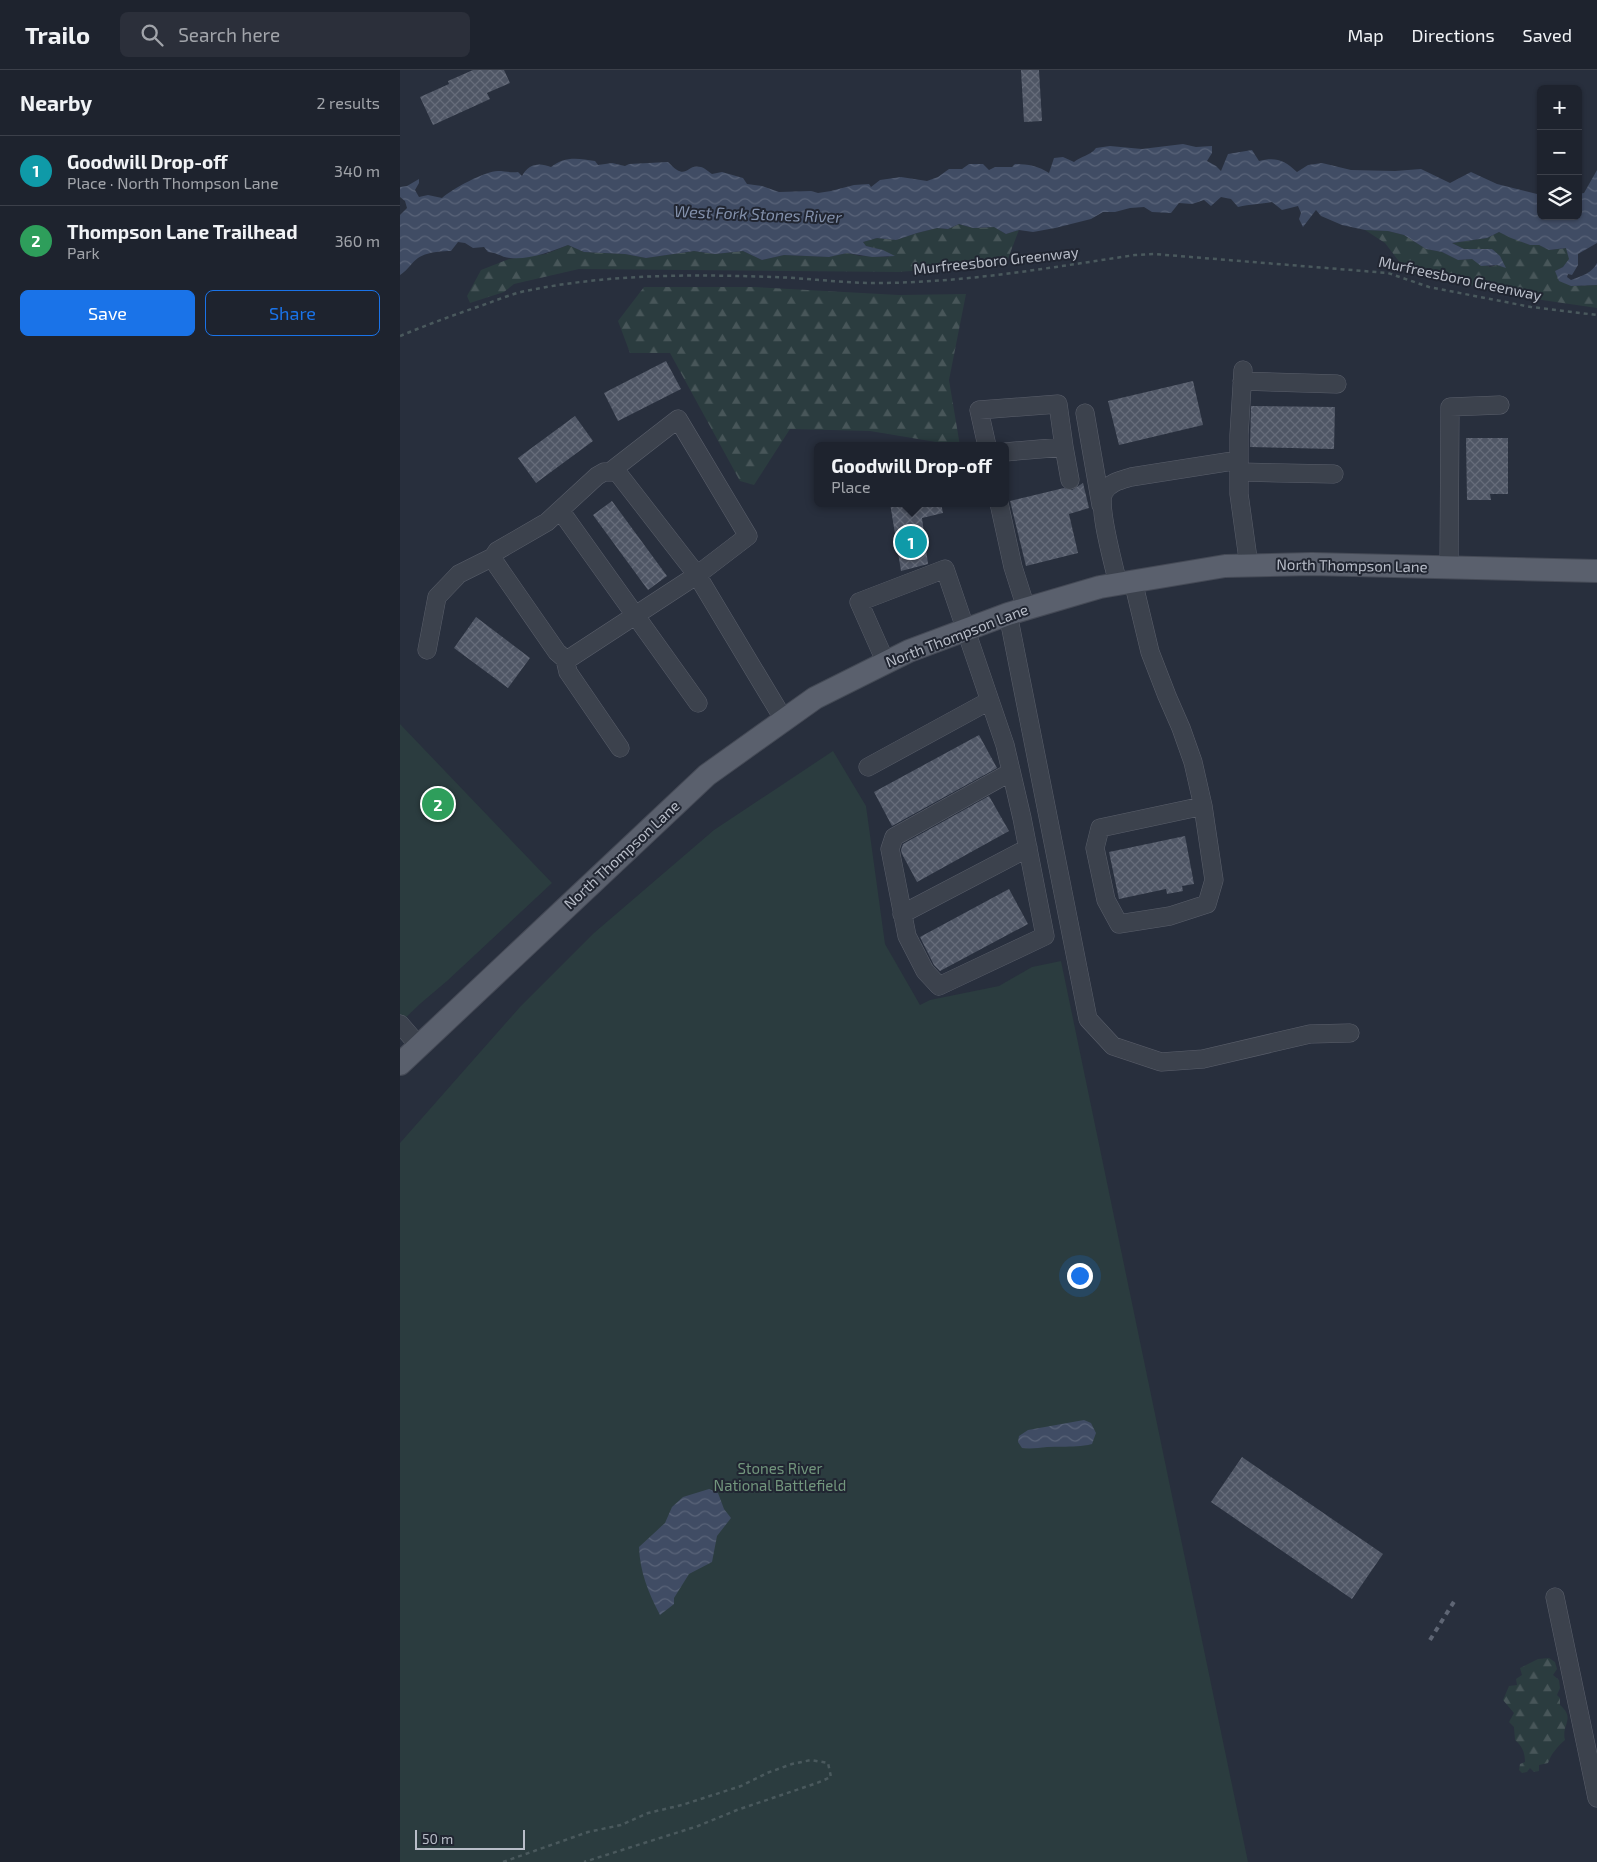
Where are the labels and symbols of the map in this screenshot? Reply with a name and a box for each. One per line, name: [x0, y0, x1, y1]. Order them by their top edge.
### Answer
water label: West Fork Stones River: [674, 201, 843, 226]
street label: Murfreesboro Greenway: [912, 242, 1080, 278]
street label: Murfreesboro Greenway: [1377, 252, 1543, 304]
pin: 1: [895, 523, 927, 561]
street label: North Thompson Lane: [1276, 555, 1428, 575]
street label: North Thompson Lane: [883, 600, 1030, 671]
pin: 2: [422, 785, 454, 823]
street label: North Thompson Lane: [560, 796, 683, 912]
your location: [1067, 1263, 1093, 1289]
park label: Stones River National Battlefield: [714, 1459, 846, 1494]
scale bar: [415, 1827, 525, 1850]

